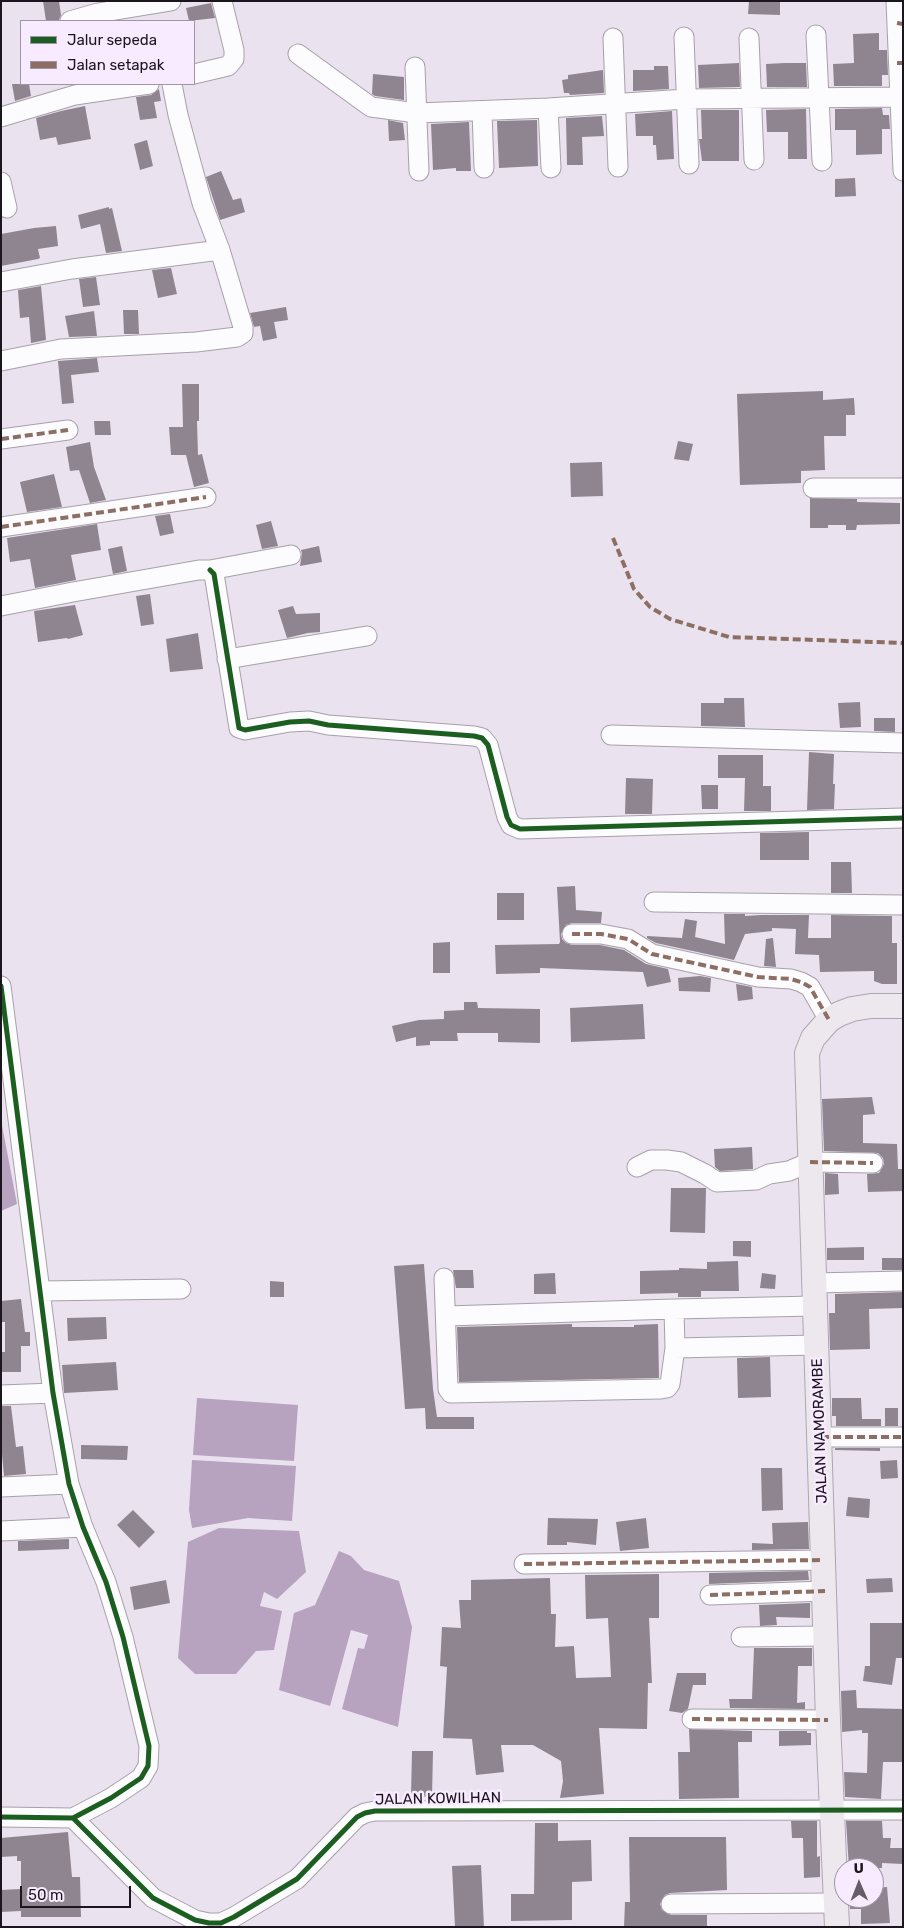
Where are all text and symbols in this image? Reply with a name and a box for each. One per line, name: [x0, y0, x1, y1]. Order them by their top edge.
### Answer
legend: [20, 20, 195, 85]
text: Jalur sepeda: [67, 31, 157, 49]
text: Jalan setapak: [67, 56, 165, 74]
street label: JALAN NAMORAMBE: [808, 1358, 832, 1504]
street label: JALAN KOWILHAN: [375, 1789, 501, 1809]
north arrow: [834, 1858, 884, 1908]
text: U: [854, 1860, 864, 1877]
scale bar: [22, 1876, 134, 1908]
text: 50 m: [28, 1886, 63, 1904]

